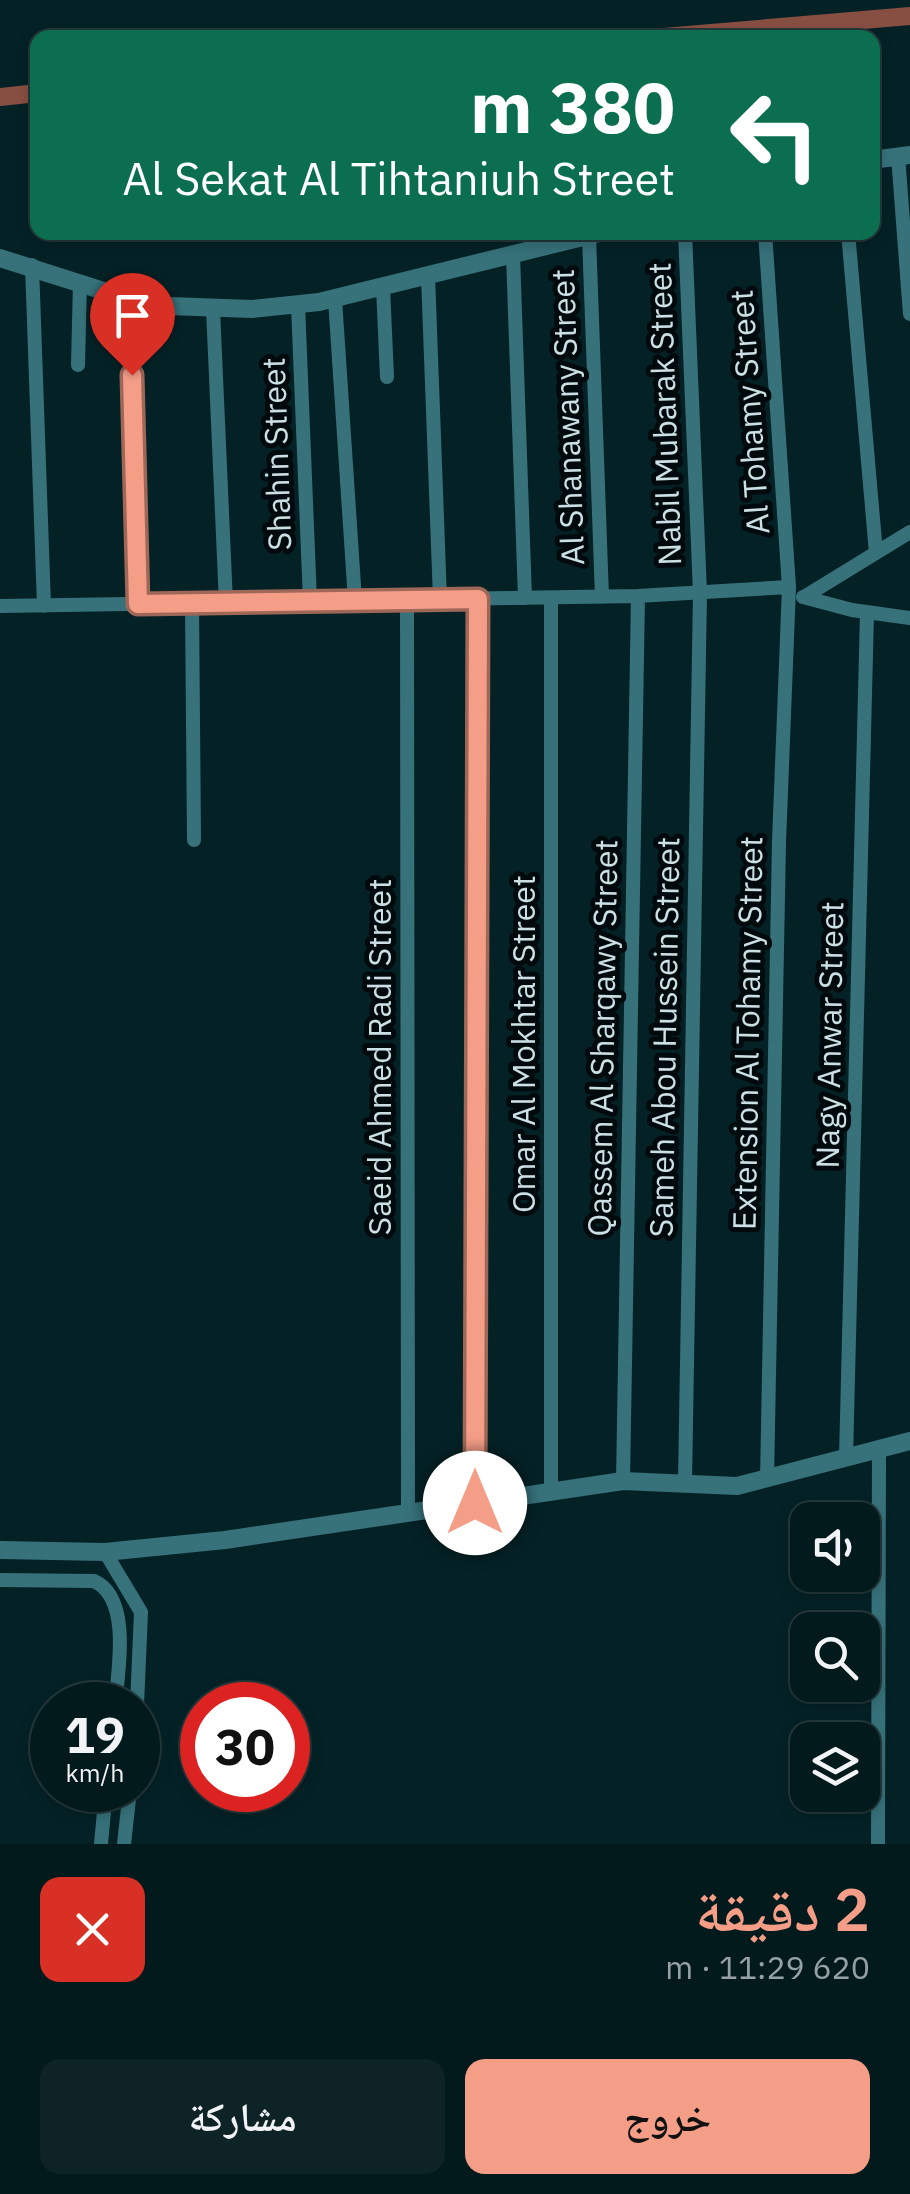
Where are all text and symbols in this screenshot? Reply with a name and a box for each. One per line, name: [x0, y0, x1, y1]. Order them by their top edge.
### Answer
text: 380 m: [470, 61, 675, 152]
icon: left: [710, 70, 840, 200]
text: Al Sekat Al Tihtaniuh Street: [122, 149, 675, 207]
street label: Nabil Mubarak Street: [638, 262, 690, 566]
street label: Al Shanawany Street: [541, 268, 593, 566]
pin: [90, 273, 175, 376]
icon: arrive: [105, 288, 160, 343]
street label: Al Tohamy Street: [720, 288, 779, 536]
street label: Shahin Street: [252, 357, 300, 551]
street label: Sameh Abou Hussein Street: [640, 836, 688, 1238]
street label: Extension Al Tohamy Street: [723, 836, 771, 1230]
street label: Qassem Al Sharqawy Street: [578, 839, 626, 1237]
street label: Omar Al Mokhtar Street: [502, 875, 544, 1213]
street label: Saeid Ahmed Radi Street: [358, 879, 400, 1235]
street label: Nagy Anwar Street: [806, 901, 852, 1169]
position arrow: [423, 1451, 527, 1555]
map controls: [790, 1502, 880, 1812]
button: sound: [790, 1502, 880, 1592]
button: search: [790, 1612, 880, 1702]
speed limit sign: 30: [180, 1682, 310, 1812]
text: 19: [65, 1702, 125, 1767]
button: layers: [790, 1722, 880, 1812]
text: km/h: [66, 1756, 124, 1789]
text: 2 دقيقة: [695, 1869, 870, 1948]
button: close: [40, 1877, 145, 1982]
text: 620 m · 11:29: [665, 1946, 870, 1988]
button: مشاركة: [40, 2059, 445, 2174]
button: خروج: [465, 2059, 870, 2174]

